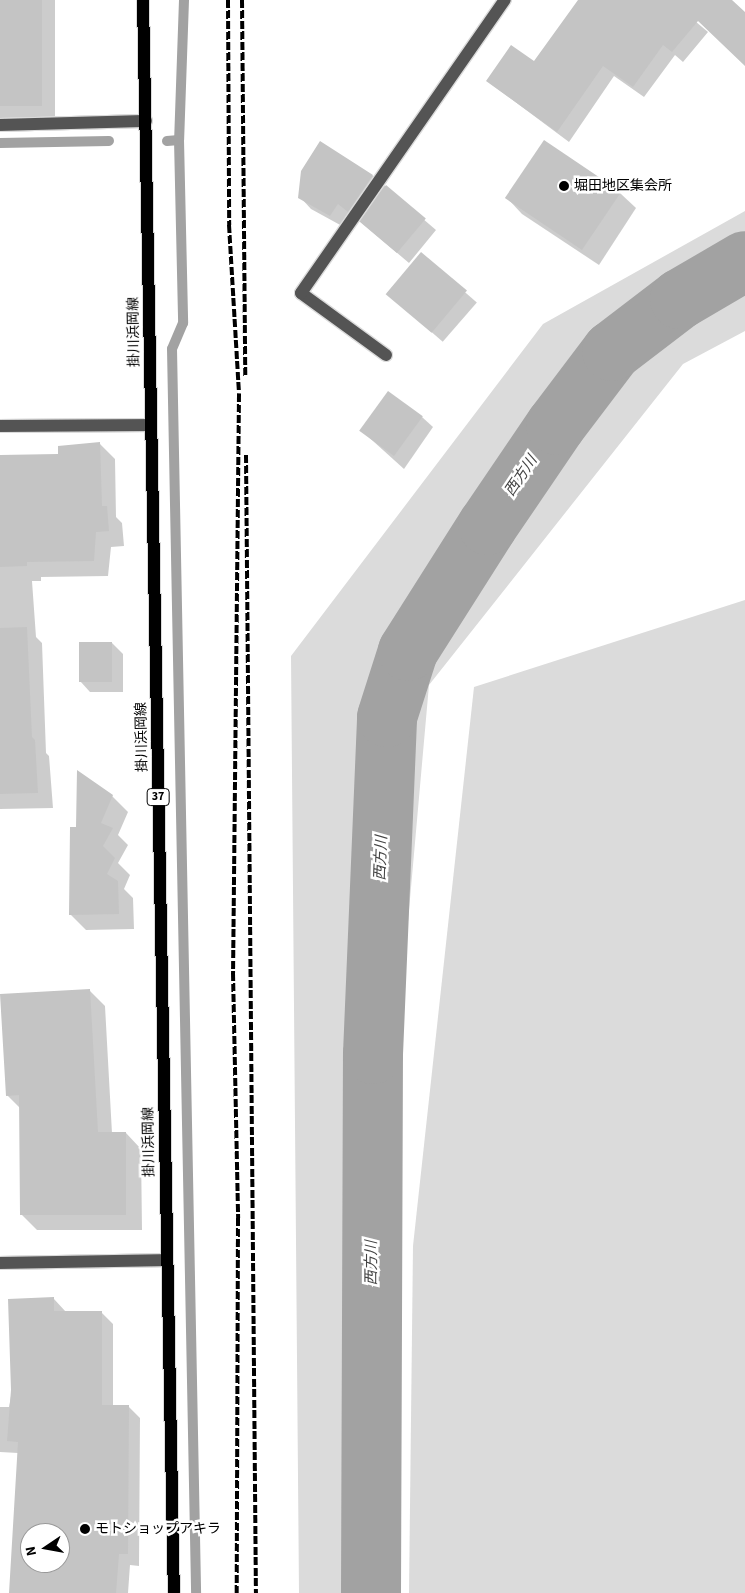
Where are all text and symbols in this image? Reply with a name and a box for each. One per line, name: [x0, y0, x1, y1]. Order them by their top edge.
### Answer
place label: 堀田地区集会所: [574, 178, 672, 194]
marker: 堀田地区集会所: [558, 180, 570, 192]
street label: 掛川浜岡線: [125, 297, 143, 367]
water label: 西方川: [501, 452, 541, 500]
street label: 掛川浜岡線: [133, 702, 151, 772]
road number: 37: [146, 788, 170, 806]
water label: 西方川: [371, 835, 391, 881]
street label: 掛川浜岡線: [140, 1107, 158, 1177]
water label: 西方川: [363, 1241, 381, 1285]
place label: モトショップアキラ: [95, 1521, 221, 1537]
north arrow: [20, 1523, 70, 1573]
marker: モトショップアキラ: [79, 1523, 91, 1535]
text: N: [21, 1544, 42, 1558]

